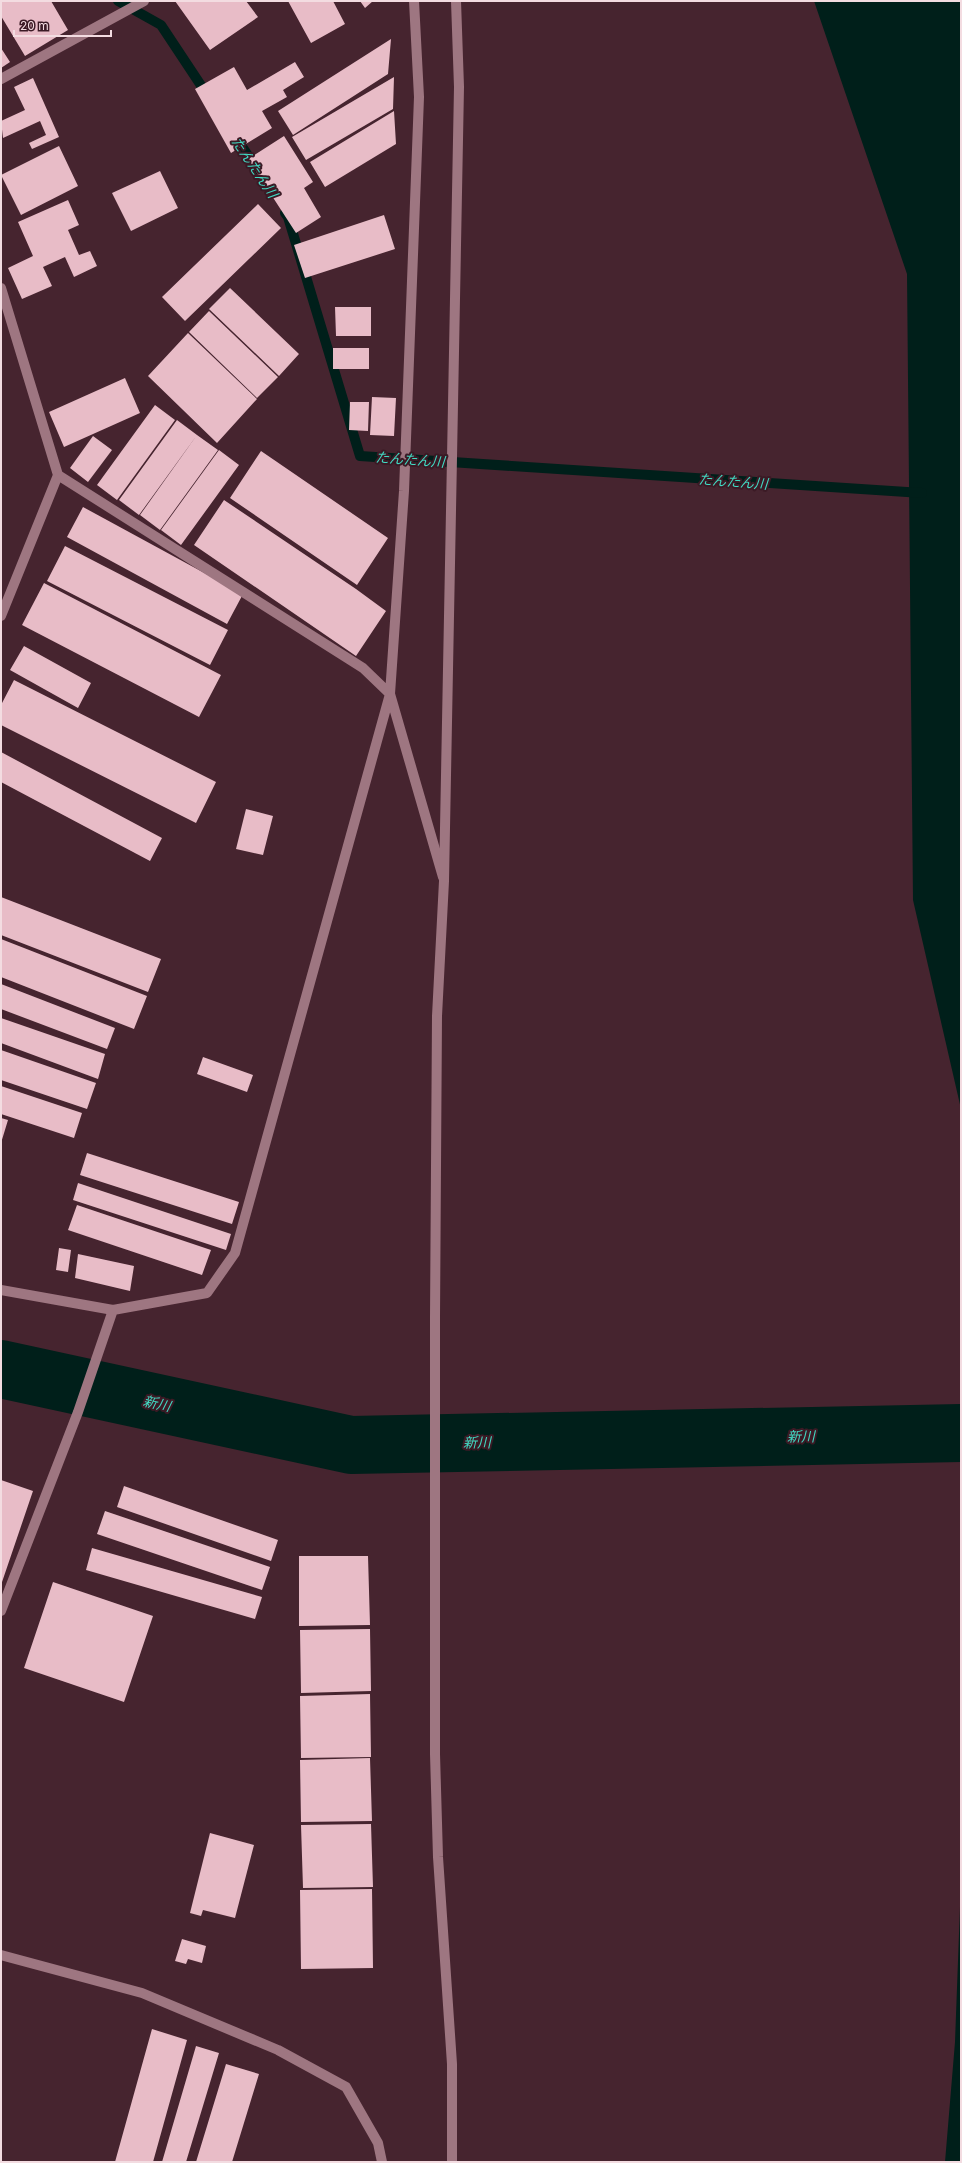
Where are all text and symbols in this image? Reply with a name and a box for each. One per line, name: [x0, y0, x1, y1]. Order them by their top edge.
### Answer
scale bar: [14, 12, 111, 38]
text: 20 m: [20, 18, 49, 33]
water label: たんたん川: [228, 133, 283, 202]
water label: たんたん川: [374, 448, 448, 470]
water label: たんたん川: [697, 470, 771, 492]
water label: 新川: [142, 1392, 174, 1415]
water label: 新川: [787, 1427, 817, 1445]
water label: 新川: [463, 1433, 493, 1451]

